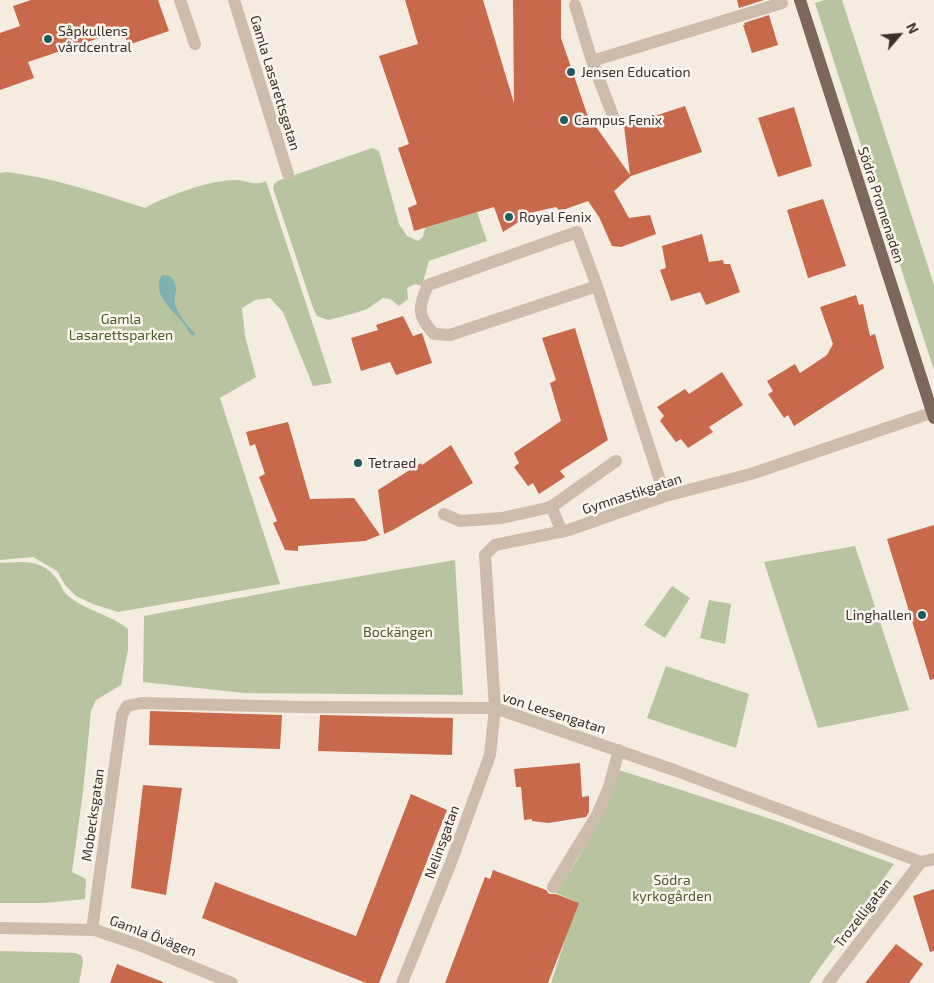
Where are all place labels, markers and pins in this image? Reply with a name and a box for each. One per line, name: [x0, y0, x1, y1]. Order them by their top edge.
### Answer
place label: Såpkullens vårdcentral: [58, 23, 132, 56]
marker: Såpkullens vårdcentral: [42, 33, 54, 45]
place label: Jensen Education: [581, 64, 691, 80]
marker: Jensen Education: [565, 66, 577, 78]
place label: Campus Fenix: [574, 112, 662, 128]
marker: Campus Fenix: [558, 114, 570, 126]
place label: Royal Fenix: [519, 209, 592, 225]
marker: Royal Fenix: [503, 211, 515, 223]
place label: Tetraed: [368, 455, 416, 471]
marker: Tetraed: [352, 457, 364, 469]
place label: Linghallen: [846, 607, 912, 623]
marker: Linghallen: [916, 609, 928, 621]

